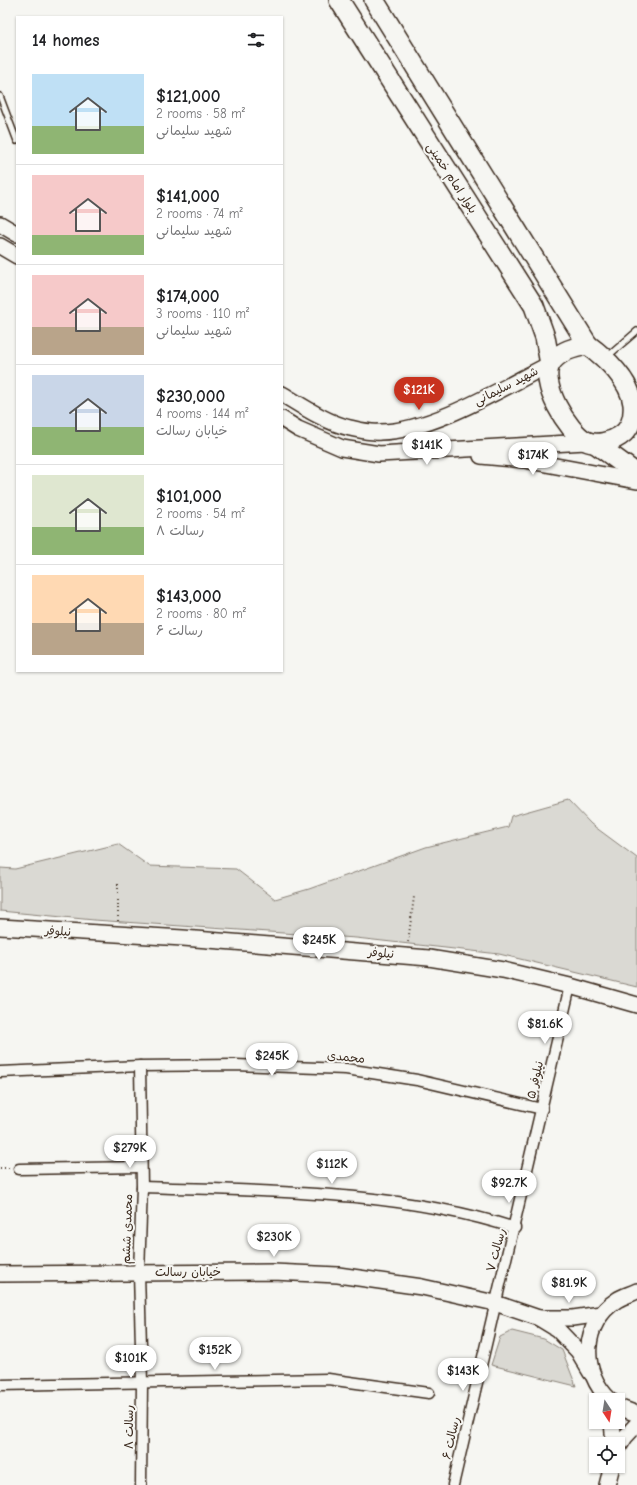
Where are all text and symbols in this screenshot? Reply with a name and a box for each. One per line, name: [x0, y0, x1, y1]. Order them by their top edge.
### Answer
icon: filters: [245, 29, 267, 51]
text: 14 homes: [32, 31, 99, 50]
text: $121,000: [156, 87, 220, 106]
icon: home: [64, 90, 112, 138]
text: 2 rooms · 58 m²: [156, 106, 245, 121]
text: شهید سلیمانی: [156, 123, 232, 138]
street label: بلوار امام خمینی: [422, 140, 480, 217]
text: $141,000: [156, 187, 220, 206]
icon: home: [64, 191, 112, 239]
text: 2 rooms · 74 m²: [156, 206, 243, 221]
text: شهید سلیمانی: [156, 223, 232, 238]
text: $174,000: [156, 287, 220, 306]
icon: home: [64, 291, 112, 339]
text: 3 rooms · 110 m²: [156, 306, 249, 321]
text: شهید سلیمانی: [156, 323, 232, 338]
street label: شهید سلیمانی: [472, 364, 541, 409]
pin: $121K: [391, 377, 447, 411]
text: $121K: [403, 382, 435, 397]
text: $230,000: [156, 387, 225, 406]
icon: home: [64, 391, 112, 439]
text: 4 rooms · 144 m²: [156, 406, 249, 421]
text: خیابان رسالت: [156, 423, 227, 438]
pin: $141K: [399, 432, 455, 466]
text: $141K: [411, 437, 443, 452]
pin: $174K: [505, 442, 561, 476]
text: $174K: [517, 447, 549, 462]
text: $101,000: [156, 487, 222, 506]
icon: home: [64, 491, 112, 539]
text: 2 rooms · 54 m²: [156, 506, 245, 521]
text: ۸ رسالت: [156, 523, 204, 538]
text: $143,000: [156, 587, 222, 606]
icon: home: [64, 591, 112, 639]
text: 2 rooms · 80 m²: [156, 606, 246, 621]
text: رسالت ۶: [156, 623, 203, 638]
street label: نیلوفر: [43, 923, 71, 940]
pin: $245K: [291, 927, 347, 961]
text: $245K: [302, 932, 336, 947]
street label: نیلوفر: [366, 945, 395, 962]
pin: $81.6K: [512, 1011, 578, 1045]
text: $81.6K: [527, 1016, 563, 1031]
pin: $245K: [244, 1043, 300, 1077]
text: $245K: [255, 1048, 289, 1063]
street label: محمدی: [326, 1048, 366, 1066]
street label: نیلوفر ۵: [524, 1060, 547, 1100]
pin: $279K: [102, 1135, 158, 1169]
text: $279K: [113, 1140, 147, 1155]
pin: $112K: [304, 1151, 360, 1185]
text: $112K: [316, 1156, 348, 1171]
pin: $92.7K: [476, 1170, 542, 1204]
text: $92.7K: [491, 1175, 527, 1190]
street label: محمدی ششم: [119, 1194, 137, 1264]
pin: $230K: [246, 1224, 302, 1258]
street label: رسالت ۷: [483, 1227, 509, 1273]
text: $230K: [256, 1229, 292, 1244]
street label: خیابان رسالت: [155, 1265, 221, 1280]
pin: $81.9K: [536, 1270, 602, 1304]
text: $81.9K: [551, 1275, 587, 1290]
pin: $152K: [187, 1337, 243, 1371]
text: $152K: [198, 1342, 232, 1357]
pin: $101K: [103, 1345, 159, 1379]
text: $101K: [115, 1350, 147, 1365]
pin: $143K: [435, 1358, 491, 1392]
text: $143K: [447, 1363, 479, 1378]
north arrow: [589, 1393, 625, 1429]
map controls: [589, 1393, 625, 1473]
street label: ۸ رسالت: [122, 1405, 136, 1449]
street label: رسالت ۶: [439, 1415, 463, 1461]
button: locate: [589, 1437, 625, 1473]

